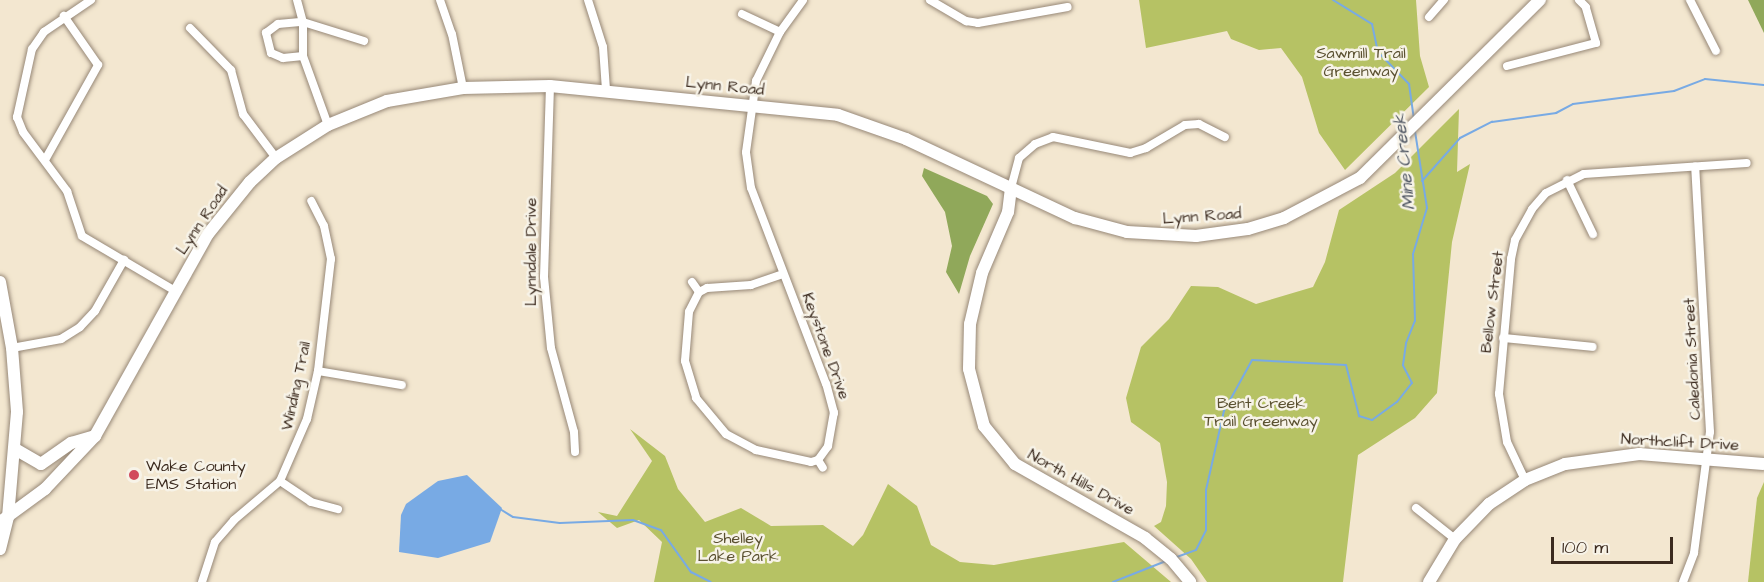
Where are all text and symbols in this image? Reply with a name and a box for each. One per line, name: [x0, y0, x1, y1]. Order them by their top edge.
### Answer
park label: Sawmill Trail Greenway: [1316, 43, 1406, 81]
street label: Lynn Road: [685, 72, 765, 100]
water label: Mine Creek: [1389, 113, 1421, 211]
street label: Lynn Road: [172, 182, 232, 258]
street label: Lynndale Drive: [521, 198, 541, 306]
street label: Lynn Road: [1162, 204, 1242, 228]
street label: Bellow Street: [1476, 250, 1508, 354]
street label: Keystone Drive: [798, 290, 854, 402]
street label: Caledonia Street: [1679, 297, 1705, 421]
street label: Winding Trail: [277, 340, 315, 432]
park label: Bent Creek Trail Greenway: [1204, 393, 1318, 431]
street label: Northclift Drive: [1620, 429, 1740, 455]
street label: North Hills Drive: [1024, 445, 1138, 519]
place label: Wake County EMS Station: [146, 456, 246, 494]
marker: Wake County EMS Station: [127, 468, 141, 482]
scale bar: [1554, 525, 1676, 563]
park label: Shelley Lake Park: [697, 528, 779, 566]
text: 100 m: [1562, 535, 1608, 560]

